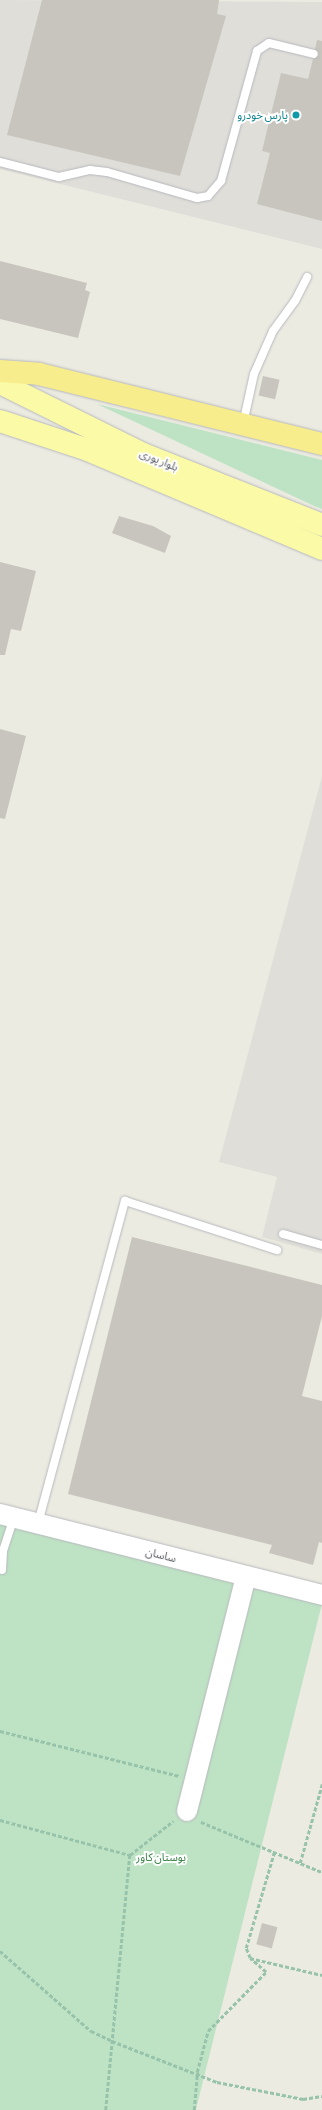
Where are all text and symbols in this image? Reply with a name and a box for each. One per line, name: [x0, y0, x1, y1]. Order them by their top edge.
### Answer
place label: پارس خودرو: [237, 108, 288, 122]
marker: پارس خودرو: [291, 110, 301, 120]
street label: بلوار پوری: [138, 446, 180, 474]
street label: ساسان: [144, 1545, 178, 1565]
park label: بوستان کاور: [136, 1850, 186, 1864]

